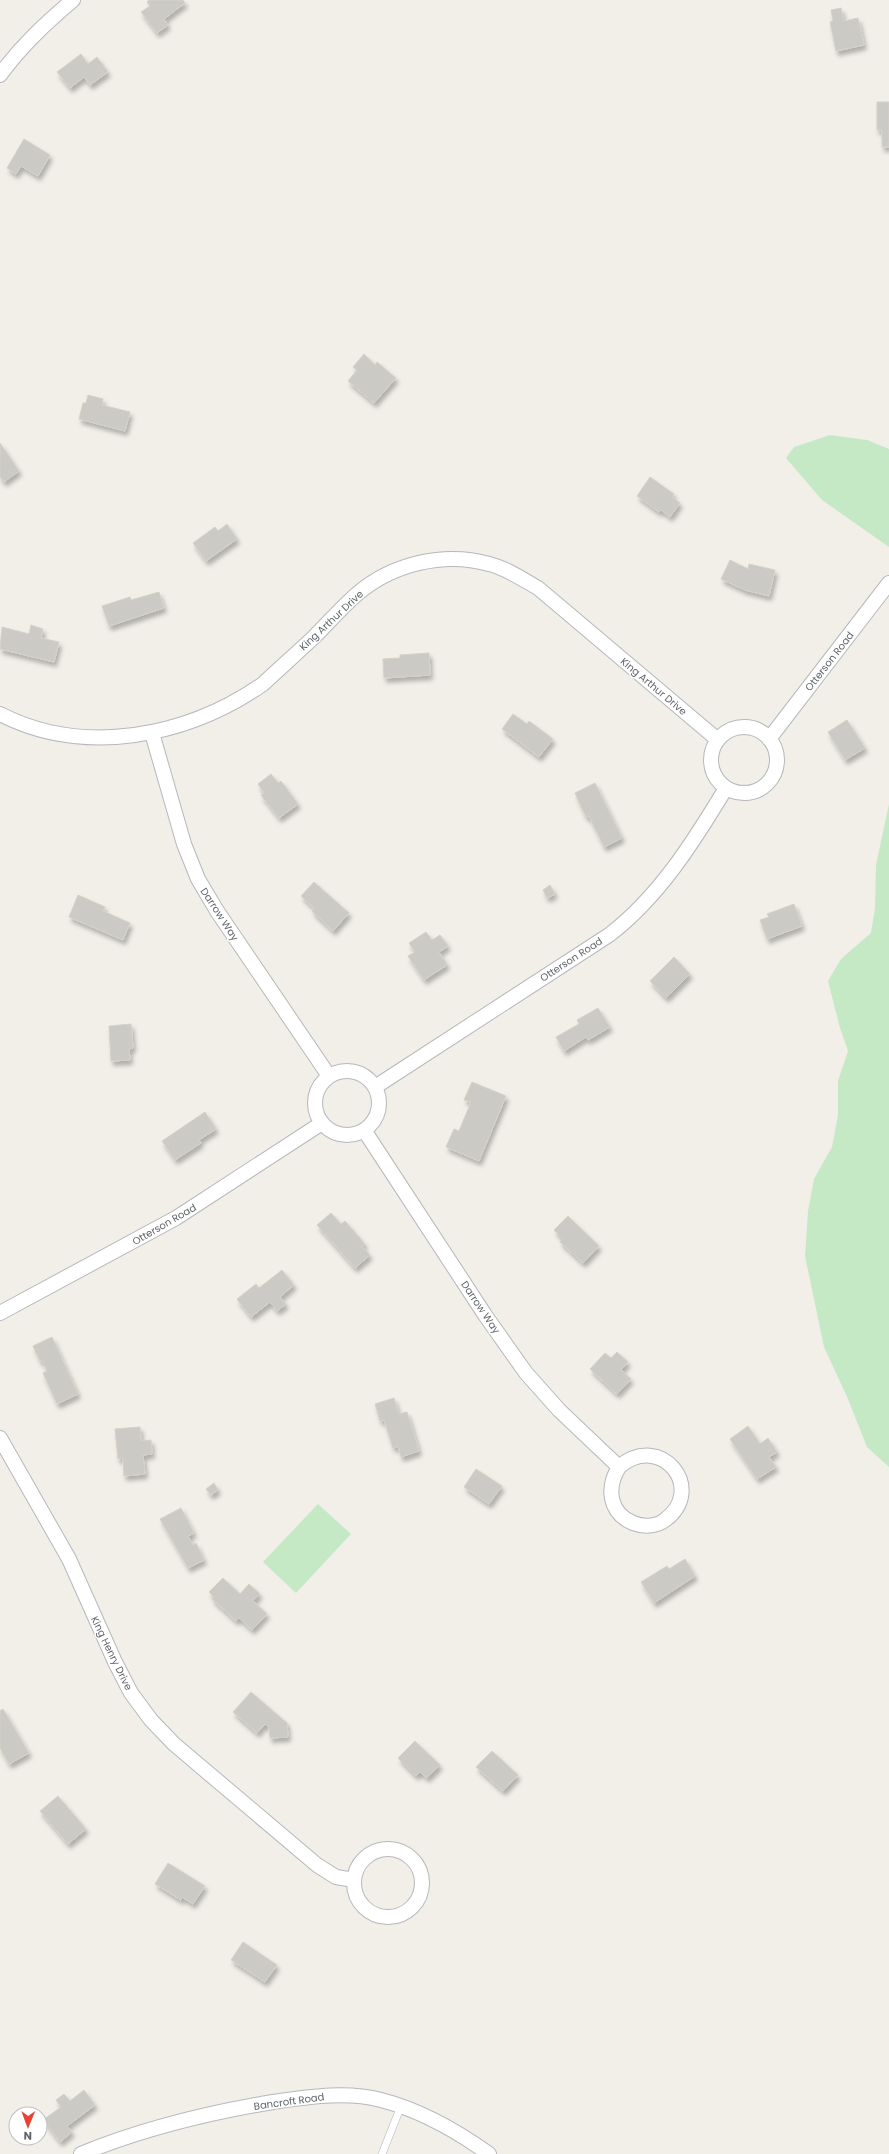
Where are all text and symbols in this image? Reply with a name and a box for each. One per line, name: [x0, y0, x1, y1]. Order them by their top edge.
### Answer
street label: King Arthur Drive: [296, 587, 367, 654]
street label: Otterson Road: [801, 628, 857, 694]
street label: King Arthur Drive: [617, 654, 690, 719]
street label: Darrow Way: [197, 885, 243, 944]
street label: Otterson Road: [537, 934, 605, 985]
street label: Otterson Road: [129, 1200, 199, 1249]
street label: Darrow Way: [457, 1278, 504, 1337]
street label: King Henry Drive: [87, 1614, 136, 1693]
street label: Bancroft Road: [253, 2089, 325, 2114]
north arrow: [8, 2106, 48, 2146]
text: N: [24, 2128, 32, 2144]

